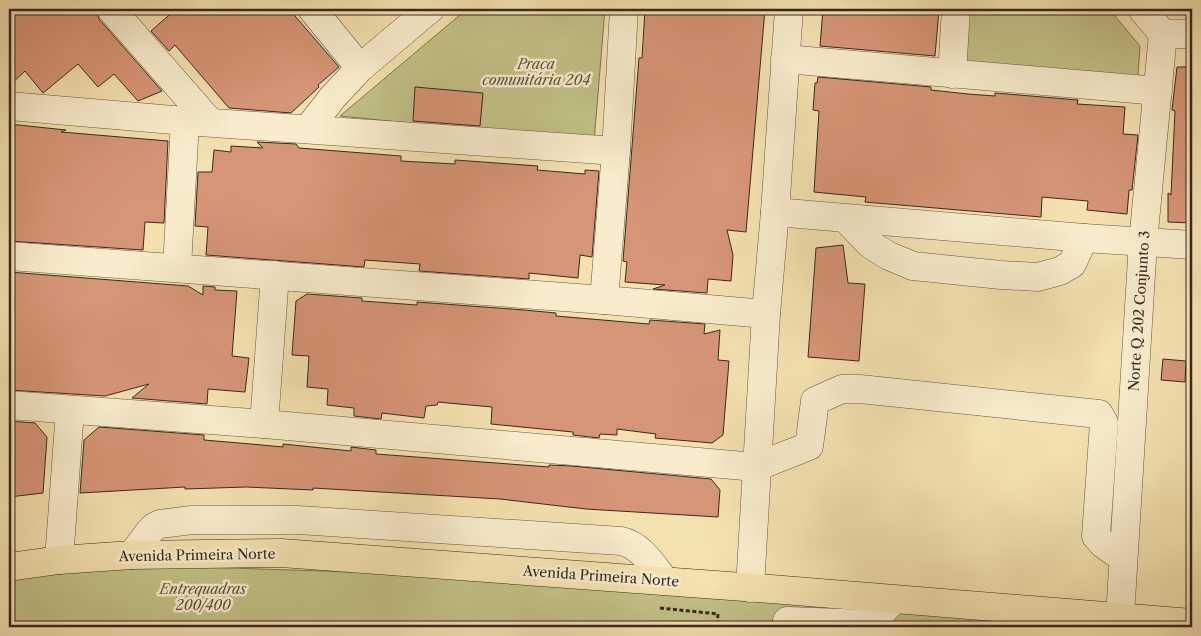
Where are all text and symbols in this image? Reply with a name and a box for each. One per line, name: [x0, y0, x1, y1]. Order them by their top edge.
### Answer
park label: Praça comunitária 204: [482, 55, 591, 89]
street label: Norte Q 202 Conjunto 3: [1124, 230, 1154, 392]
street label: Avenida Primeira Norte: [117, 545, 276, 565]
street label: Avenida Primeira Norte: [521, 561, 680, 590]
park label: Entrequadras 200/400: [159, 580, 247, 614]

